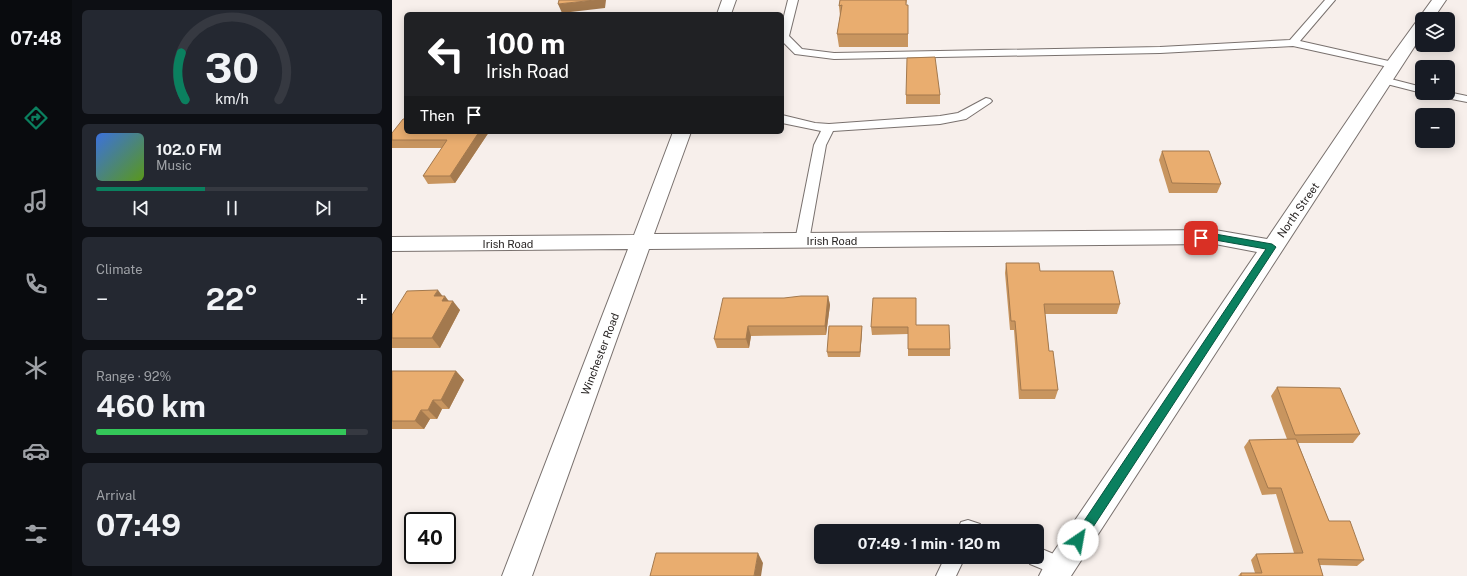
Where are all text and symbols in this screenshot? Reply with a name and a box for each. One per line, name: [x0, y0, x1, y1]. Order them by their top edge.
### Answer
map controls: [1415, 12, 1455, 148]
button: layers: [1415, 12, 1455, 52]
text: 100 m: [486, 27, 565, 60]
text: 07:48: [10, 28, 62, 49]
icon: left: [420, 28, 472, 80]
text: 30: [205, 43, 259, 92]
button: +: [1415, 60, 1455, 100]
text: Irish Road: [486, 61, 569, 82]
text: km/h: [215, 90, 249, 107]
icon: directions: [22, 104, 50, 132]
icon: arrive: [463, 104, 485, 126]
text: Then: [420, 107, 455, 124]
button: −: [1415, 108, 1455, 148]
text: 102.0 FM: [156, 141, 222, 158]
text: Music: [156, 158, 192, 173]
street label: North Street: [1275, 180, 1321, 240]
icon: music: [22, 187, 50, 215]
icon: previous: [130, 197, 152, 219]
icon: pause: [221, 197, 243, 219]
icon: next: [312, 197, 334, 219]
pin: [1184, 221, 1218, 255]
icon: arrive: [1190, 227, 1212, 249]
street label: Irish Road: [807, 235, 857, 247]
street label: Irish Road: [483, 238, 533, 250]
text: Climate: [96, 262, 143, 277]
icon: phone: [22, 270, 50, 298]
text: 22°: [206, 281, 258, 317]
text: −: [96, 286, 108, 312]
text: +: [356, 286, 368, 312]
street label: Winchester Road: [579, 311, 621, 397]
icon: climate: [22, 354, 50, 382]
text: Range · 92%: [96, 369, 171, 384]
text: 460 km: [96, 388, 206, 424]
icon: car: [22, 437, 50, 465]
text: Arrival: [96, 488, 136, 503]
text: 07:49: [96, 507, 181, 543]
speed limit sign: 40: [404, 512, 456, 564]
position arrow: [1057, 519, 1099, 561]
icon: filters: [22, 520, 50, 548]
text: 07:49 · 1 min · 120 m: [858, 535, 1000, 552]

